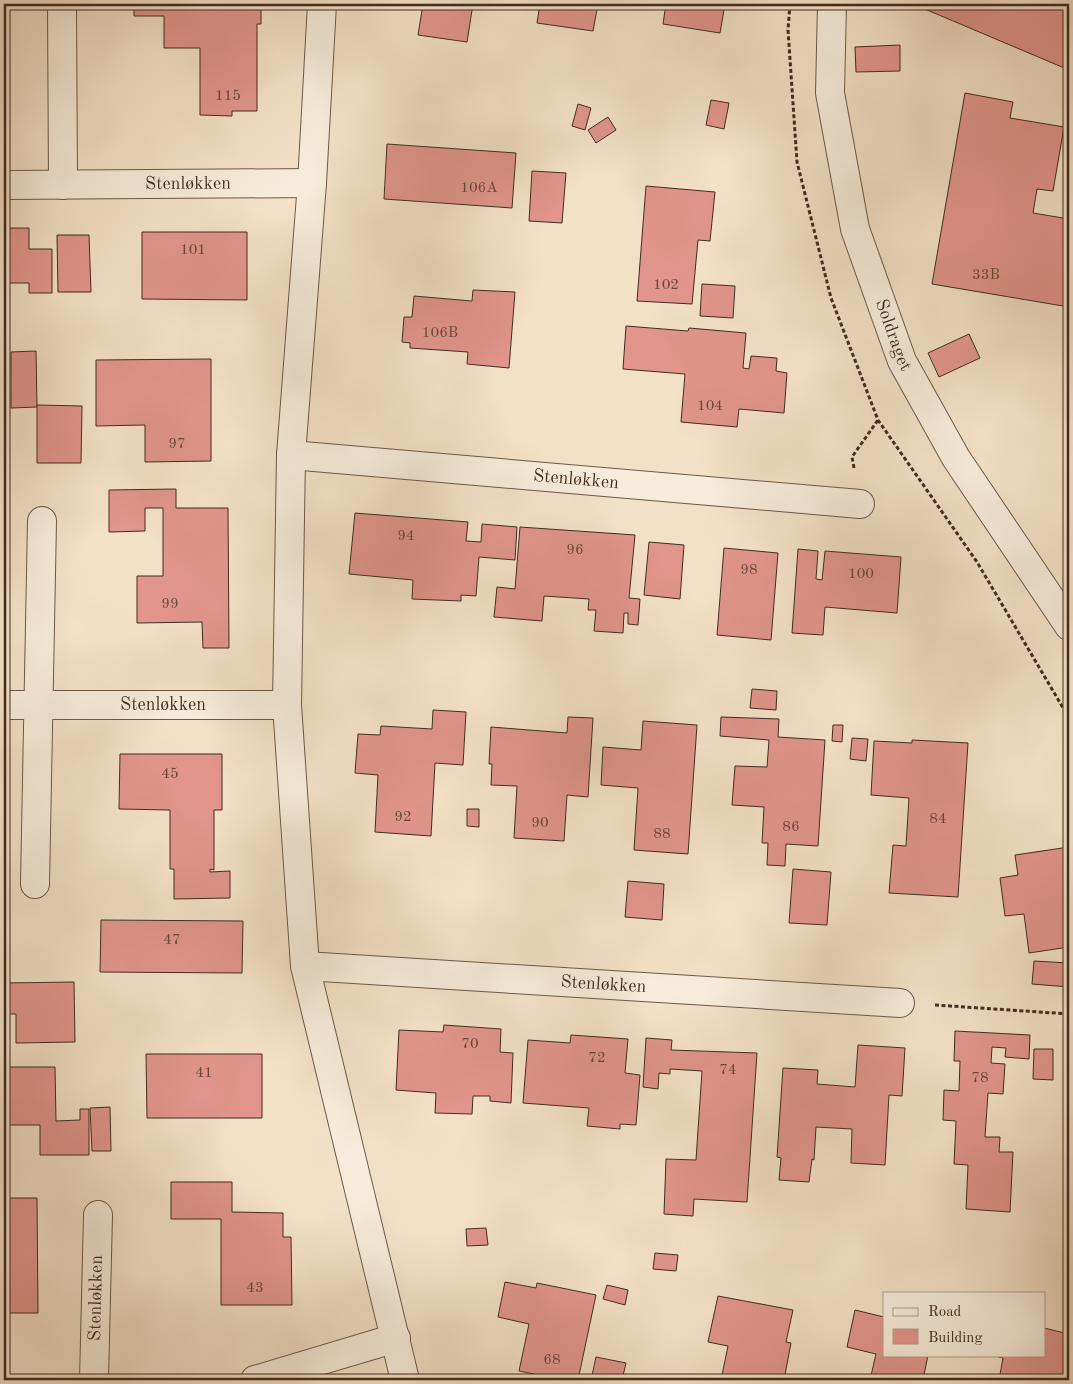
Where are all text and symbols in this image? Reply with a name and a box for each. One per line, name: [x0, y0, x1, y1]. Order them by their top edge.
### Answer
house number: 115: [215, 89, 241, 104]
street label: Stenløkken: [145, 175, 231, 193]
house number: 106A: [460, 181, 498, 196]
house number: 101: [180, 243, 206, 258]
house number: 33B: [972, 268, 1000, 283]
house number: 102: [653, 278, 679, 293]
street label: Soldraget: [872, 297, 915, 374]
house number: 106B: [422, 326, 458, 341]
house number: 104: [697, 399, 723, 414]
house number: 97: [168, 437, 186, 452]
street label: Stenløkken: [532, 467, 620, 492]
house number: 94: [397, 529, 415, 544]
house number: 96: [566, 543, 584, 558]
house number: 98: [740, 563, 758, 578]
house number: 100: [848, 567, 874, 582]
house number: 99: [161, 597, 179, 612]
street label: Stenløkken: [120, 696, 206, 714]
house number: 45: [161, 767, 179, 782]
house number: 92: [394, 810, 412, 825]
house number: 84: [929, 812, 947, 827]
house number: 90: [531, 816, 549, 831]
house number: 86: [782, 820, 800, 835]
house number: 88: [653, 827, 671, 842]
house number: 47: [163, 933, 181, 948]
street label: Stenløkken: [560, 973, 647, 996]
house number: 70: [461, 1037, 479, 1052]
house number: 72: [588, 1051, 606, 1066]
house number: 74: [719, 1063, 737, 1078]
house number: 41: [195, 1066, 213, 1081]
house number: 78: [971, 1071, 989, 1086]
street label: Stenløkken: [86, 1255, 106, 1341]
house number: 43: [246, 1281, 264, 1296]
legend: [883, 1292, 1046, 1356]
text: Road: [928, 1305, 962, 1320]
text: Building: [928, 1331, 983, 1346]
house number: 68: [543, 1353, 561, 1368]

